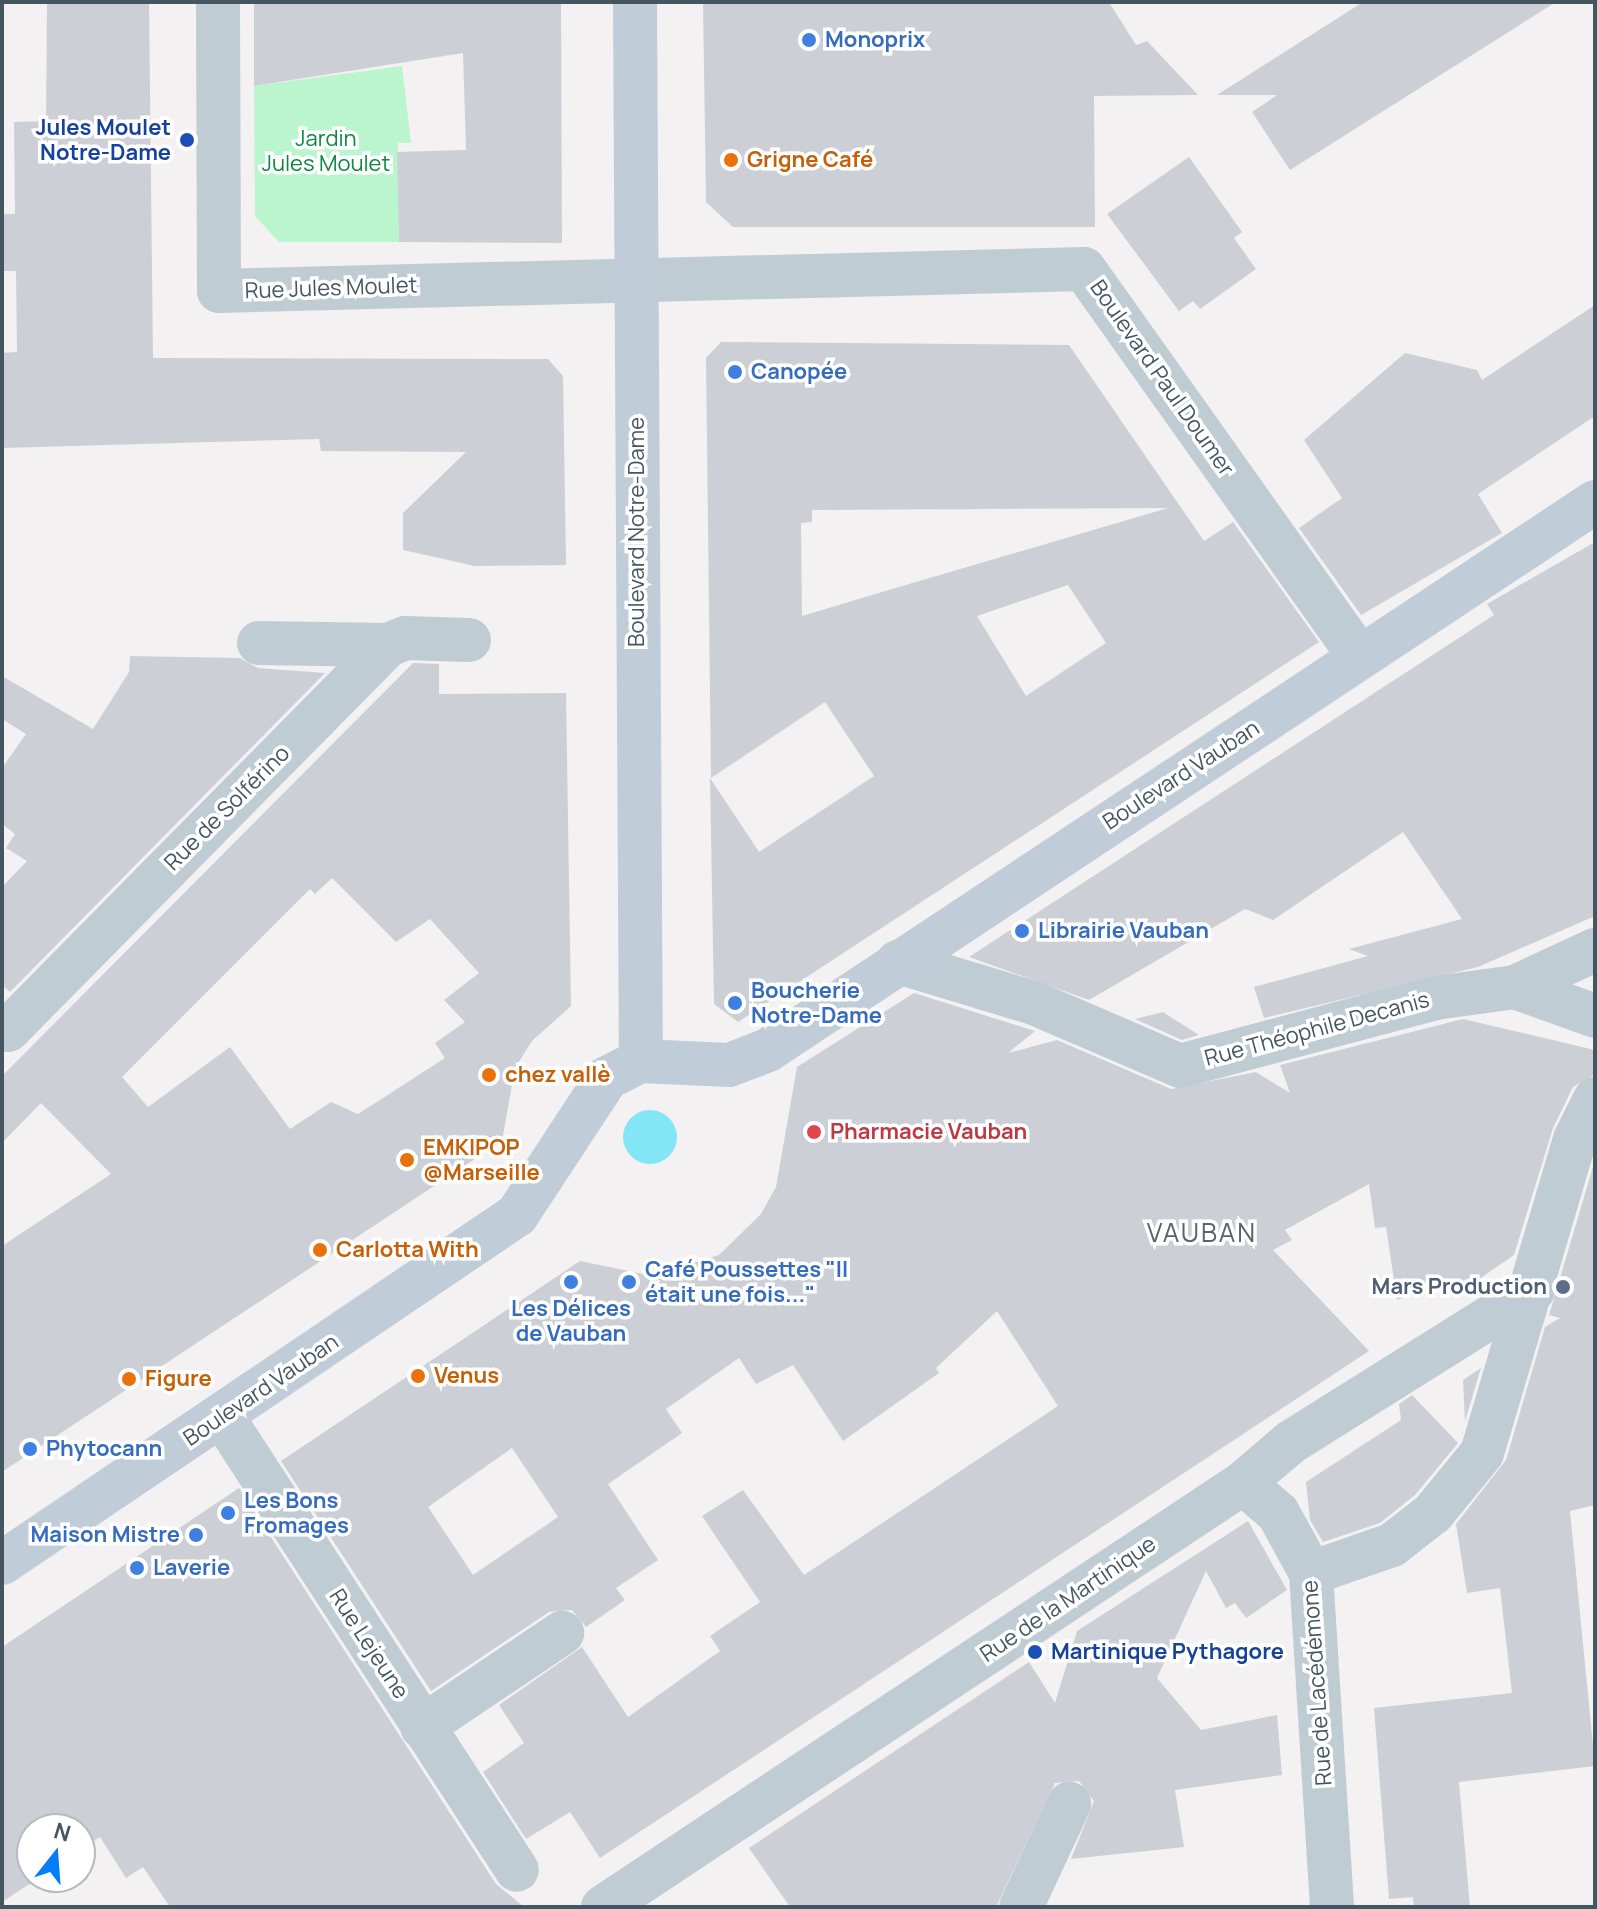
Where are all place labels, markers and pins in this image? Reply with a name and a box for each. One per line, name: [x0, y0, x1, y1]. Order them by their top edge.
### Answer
place label: Monoprix: [825, 27, 925, 53]
marker: Monoprix: [800, 31, 818, 49]
place label: Jules Moulet Notre-Dame: [35, 114, 171, 166]
marker: Jules Moulet Notre-Dame: [178, 131, 196, 149]
place label: Grigne Café: [747, 147, 873, 173]
marker: Grigne Café: [722, 151, 740, 169]
place label: Canopée: [751, 359, 847, 385]
marker: Canopée: [726, 363, 744, 381]
place label: Librairie Vauban: [1038, 918, 1209, 944]
marker: Librairie Vauban: [1013, 922, 1031, 940]
place label: Boucherie Notre-Dame: [751, 977, 882, 1028]
marker: Boucherie Notre-Dame: [726, 994, 744, 1012]
place label: chez vallè: [505, 1062, 611, 1088]
marker: chez vallè: [480, 1066, 498, 1084]
place label: Pharmacie Vauban: [830, 1119, 1027, 1145]
marker: Pharmacie Vauban: [805, 1123, 823, 1141]
place label: EMKIPOP @Marseille: [423, 1134, 540, 1186]
marker: EMKIPOP @Marseille: [398, 1151, 416, 1169]
place label: Carlotta With: [336, 1237, 479, 1263]
marker: Carlotta With: [311, 1241, 329, 1259]
place label: Café Poussettes "Il était une fois...": [645, 1256, 848, 1308]
marker: Les Délices de Vauban: [562, 1273, 580, 1291]
marker: Café Poussettes "Il était une fois...": [620, 1273, 638, 1291]
place label: Mars Production: [1372, 1274, 1547, 1300]
marker: Mars Production: [1554, 1278, 1572, 1296]
place label: Les Délices de Vauban: [511, 1295, 631, 1346]
place label: Venus: [434, 1363, 499, 1389]
place label: Figure: [145, 1366, 212, 1392]
marker: Venus: [409, 1367, 427, 1385]
marker: Figure: [120, 1370, 138, 1388]
place label: Phytocann: [46, 1436, 162, 1462]
marker: Phytocann: [21, 1440, 39, 1458]
place label: Les Bons Fromages: [244, 1487, 349, 1538]
marker: Les Bons Fromages: [219, 1504, 237, 1522]
place label: Maison Mistre: [30, 1522, 180, 1548]
marker: Maison Mistre: [187, 1526, 205, 1544]
place label: Laverie: [153, 1555, 230, 1581]
marker: Laverie: [128, 1559, 146, 1577]
place label: Martinique Pythagore: [1051, 1639, 1284, 1665]
marker: Martinique Pythagore: [1026, 1643, 1044, 1661]

